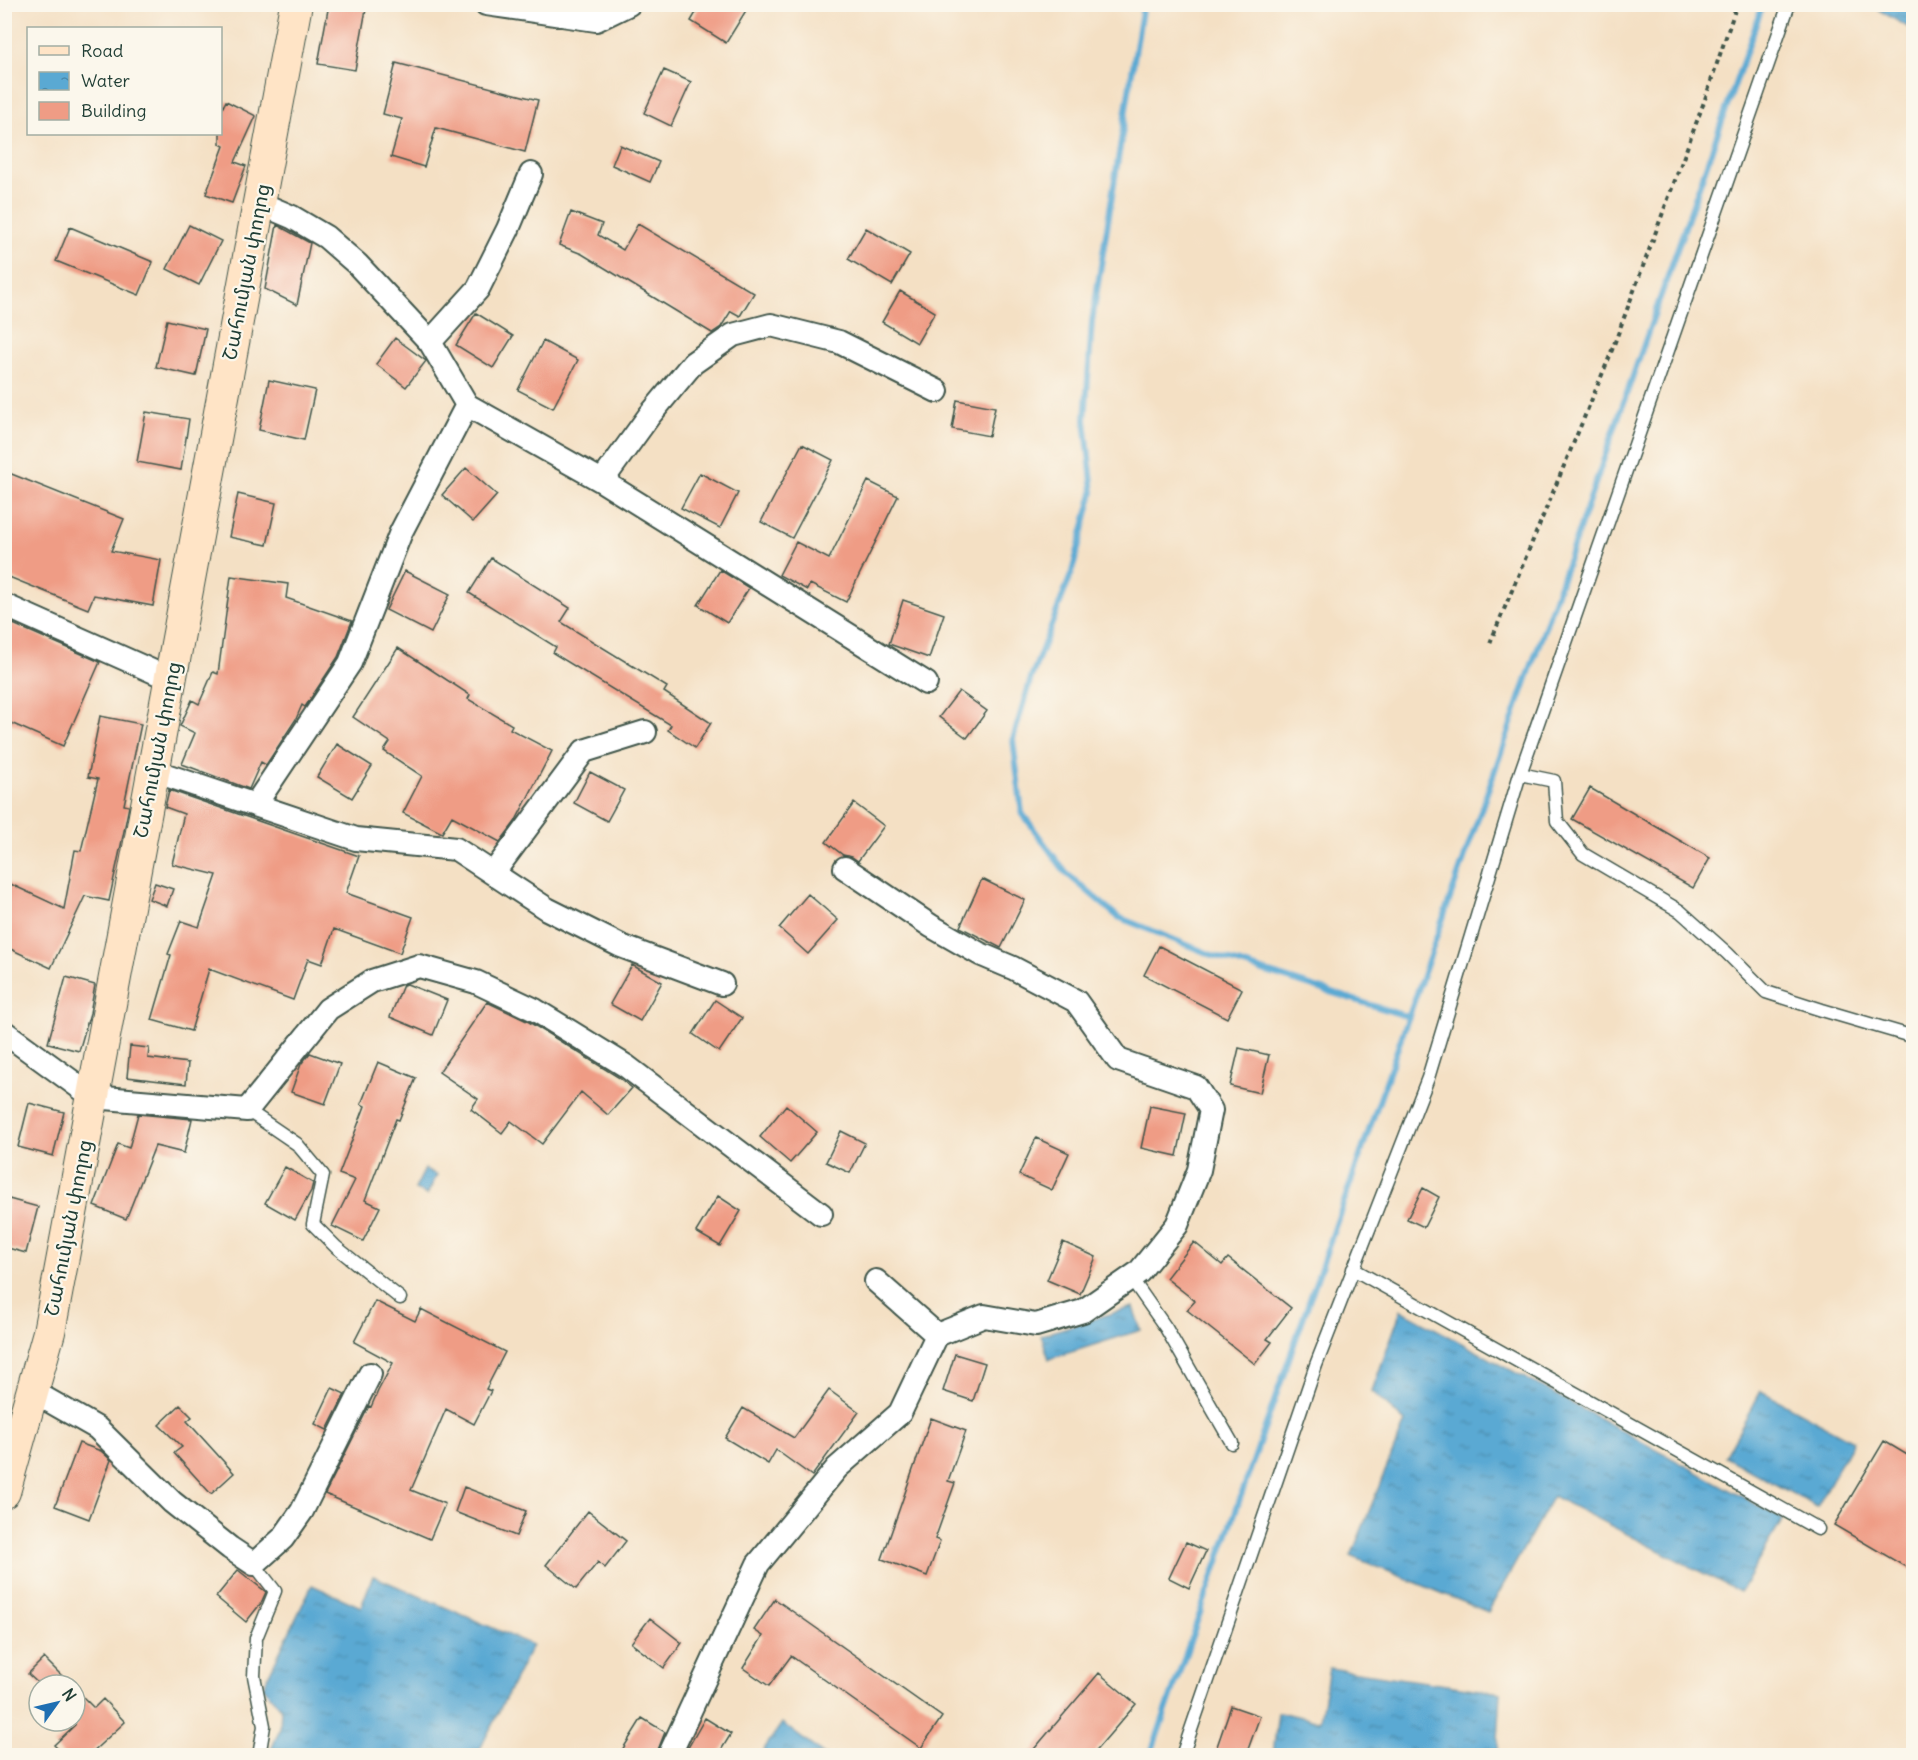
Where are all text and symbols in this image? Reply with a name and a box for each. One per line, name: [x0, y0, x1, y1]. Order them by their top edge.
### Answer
legend: [27, 27, 222, 135]
text: Road: [81, 39, 124, 62]
text: Water: [81, 69, 131, 92]
text: Building: [81, 99, 146, 122]
street label: Շահումյան փողոց: [216, 182, 275, 362]
street label: Շահումյան փողոց: [127, 660, 186, 840]
street label: Շահումյան փողոց: [38, 1138, 97, 1318]
north arrow: [27, 1673, 87, 1733]
text: N: [58, 1684, 81, 1705]

